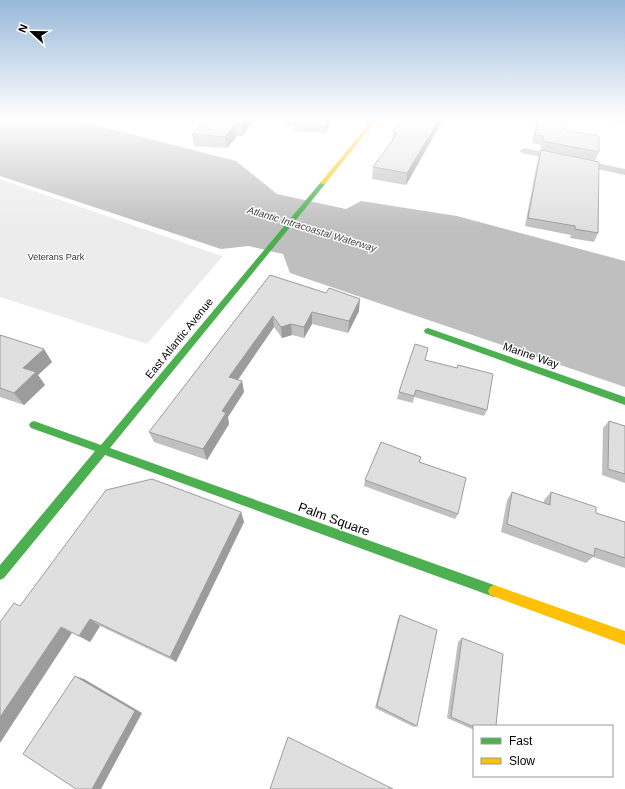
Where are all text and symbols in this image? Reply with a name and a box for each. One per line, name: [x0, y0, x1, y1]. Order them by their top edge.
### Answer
north arrow: [12, 12, 52, 52]
text: N: [16, 22, 30, 34]
water label: Atlantic Intracoastal Waterway: [245, 204, 379, 254]
park label: Veterans Park: [28, 252, 85, 262]
street label: East Atlantic Avenue: [143, 295, 215, 381]
street label: Marine Way: [501, 340, 561, 370]
street label: Palm Square: [296, 499, 372, 539]
legend: [473, 725, 613, 777]
text: Fast: [509, 734, 533, 748]
text: Slow: [509, 754, 535, 768]

